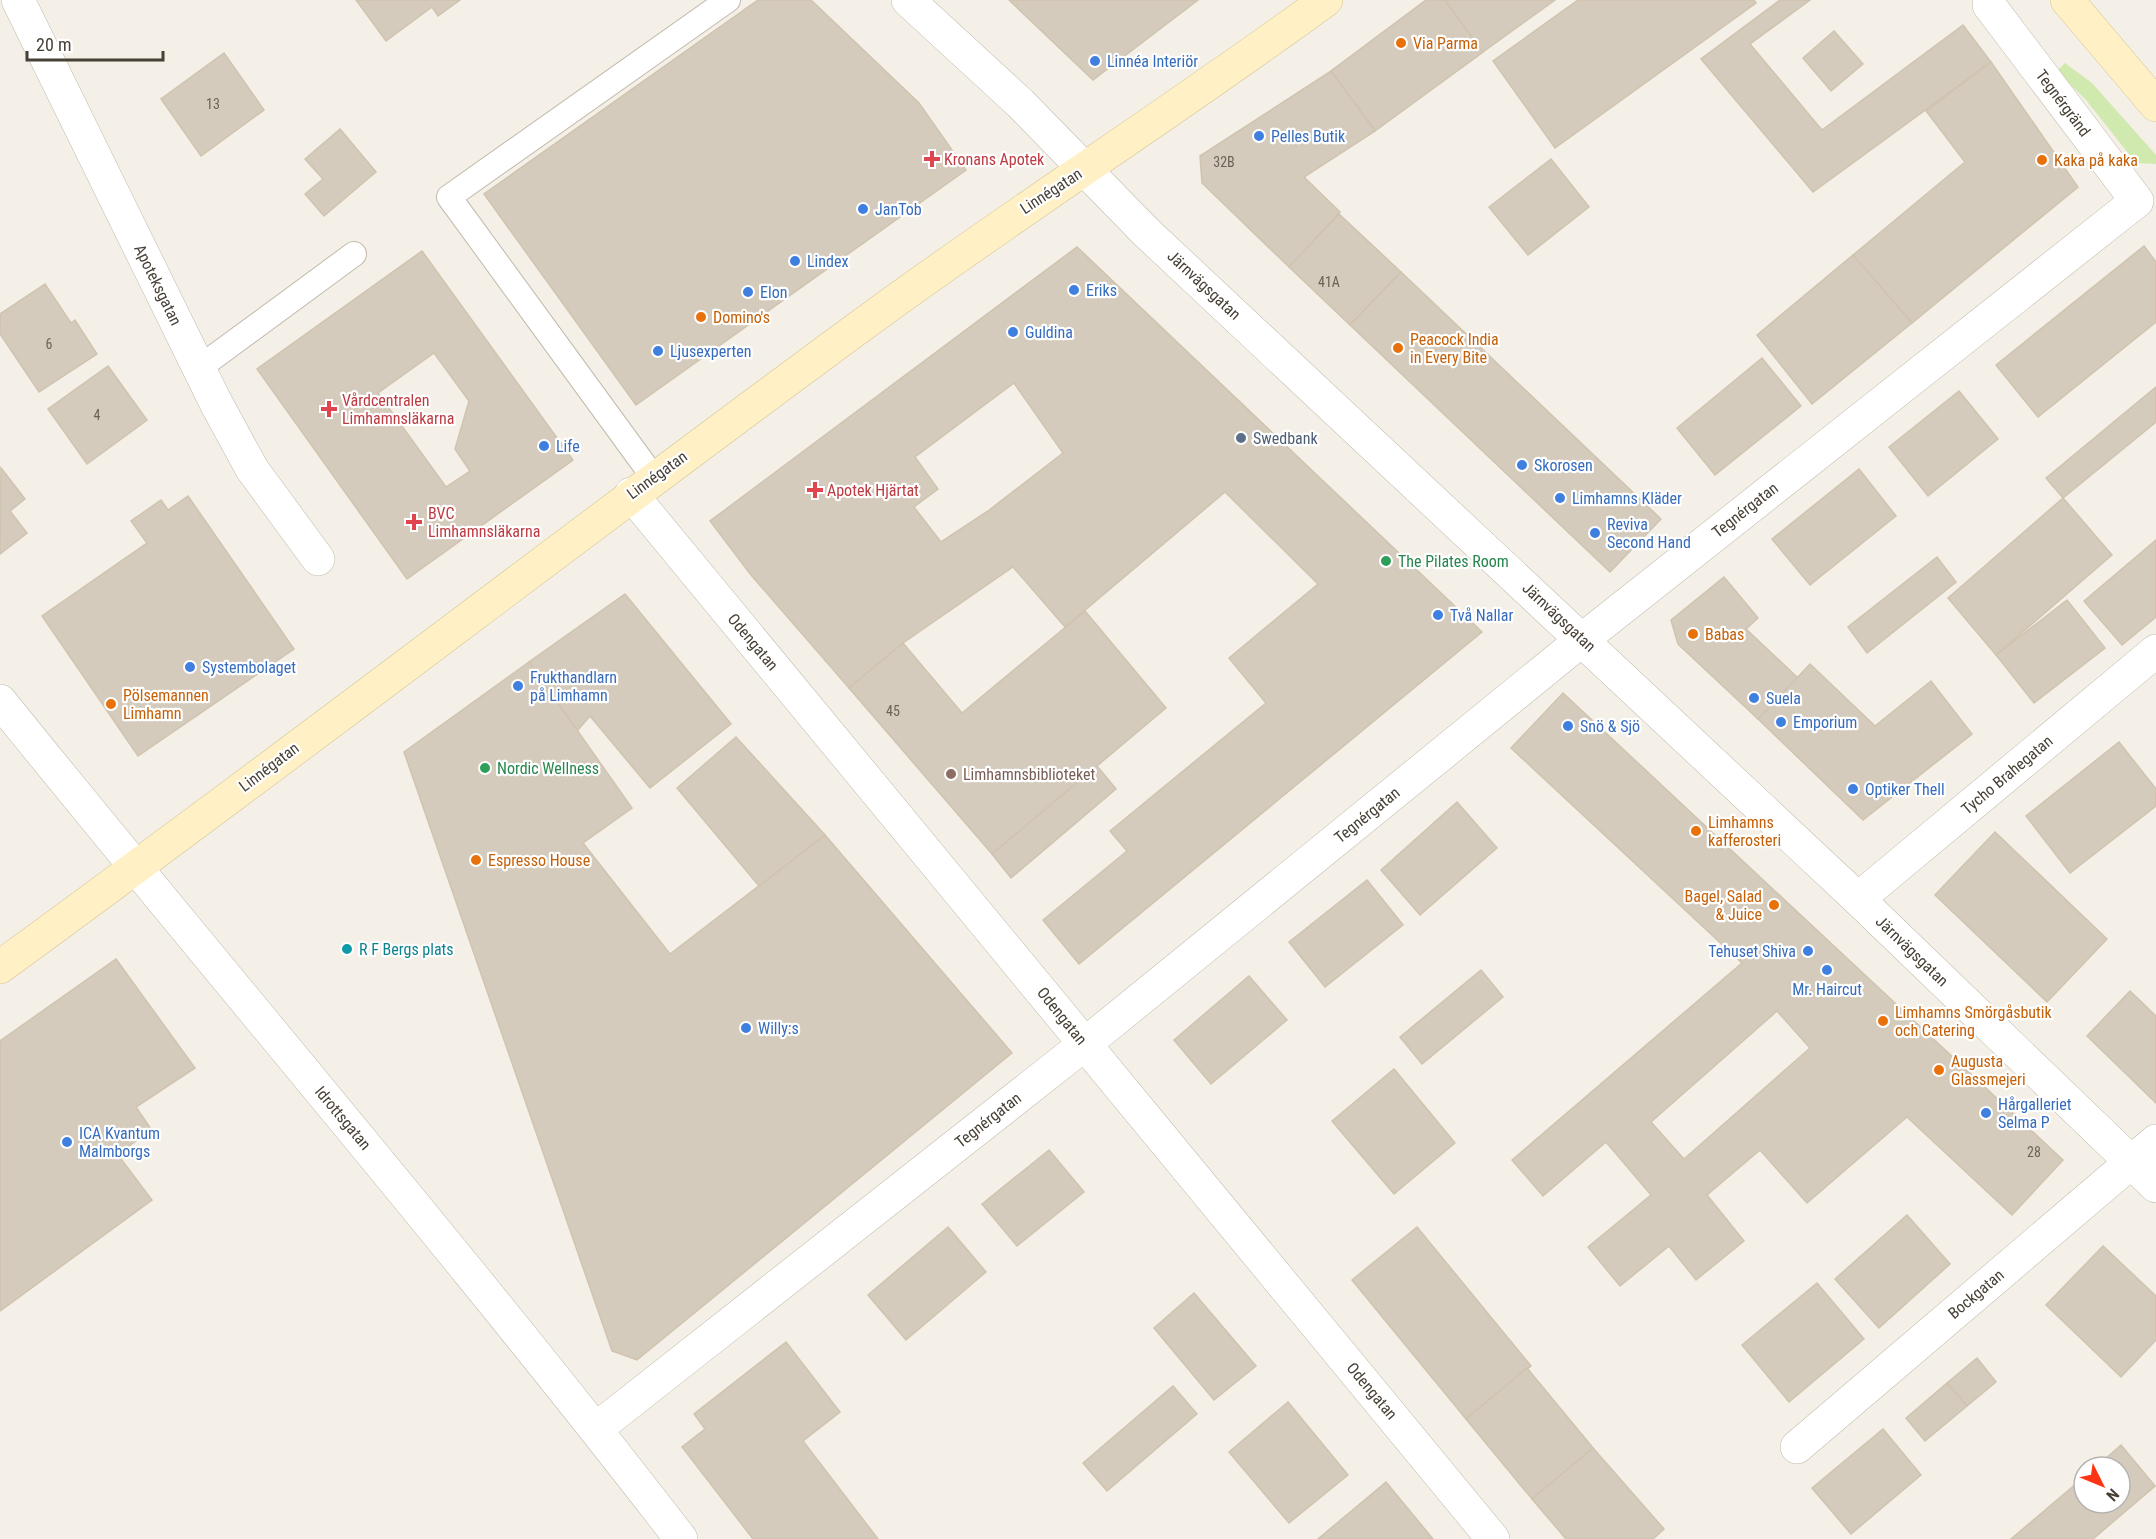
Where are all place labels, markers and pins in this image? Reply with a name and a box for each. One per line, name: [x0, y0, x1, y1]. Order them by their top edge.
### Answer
place label: Via Parma: [1413, 34, 1478, 53]
marker: Via Parma: [1394, 36, 1408, 50]
place label: Linnéa Interiör: [1107, 52, 1198, 71]
marker: Linnéa Interiör: [1088, 54, 1102, 68]
place label: Pelles Butik: [1271, 127, 1346, 146]
marker: Pelles Butik: [1252, 129, 1266, 143]
place label: Kronans Apotek: [944, 150, 1045, 169]
place label: Kaka på kaka: [2054, 151, 2138, 170]
marker: Kronans Apotek: [925, 152, 939, 166]
marker: Kaka på kaka: [2035, 153, 2049, 167]
place label: JanTob: [875, 200, 922, 219]
marker: JanTob: [856, 202, 870, 216]
place label: Lindex: [807, 252, 849, 271]
marker: Lindex: [788, 254, 802, 268]
place label: Eriks: [1086, 281, 1117, 300]
place label: Elon: [760, 283, 787, 302]
marker: Eriks: [1067, 283, 1081, 297]
marker: Elon: [741, 285, 755, 299]
place label: Domino's: [713, 308, 770, 327]
marker: Domino's: [694, 310, 708, 324]
place label: Guldina: [1025, 323, 1073, 342]
marker: Guldina: [1006, 325, 1020, 339]
place label: Peacock India in Every Bite: [1410, 330, 1499, 367]
marker: Peacock India in Every Bite: [1391, 341, 1405, 355]
place label: Ljusexperten: [670, 342, 751, 361]
marker: Ljusexperten: [651, 344, 665, 358]
place label: Vårdcentralen Limhamnsläkarna: [342, 391, 454, 428]
marker: Vårdcentralen Limhamnsläkarna: [320, 400, 338, 418]
place label: Swedbank: [1253, 429, 1318, 448]
marker: Swedbank: [1234, 431, 1248, 445]
place label: Life: [556, 437, 580, 456]
marker: Life: [537, 439, 551, 453]
place label: Skorosen: [1534, 456, 1593, 475]
marker: Skorosen: [1515, 458, 1529, 472]
place label: Apotek Hjärtat: [827, 481, 919, 500]
marker: Apotek Hjärtat: [808, 483, 822, 497]
place label: Limhamns Kläder: [1572, 489, 1682, 508]
marker: Limhamns Kläder: [1553, 491, 1567, 505]
place label: BVC Limhamnsläkarna: [428, 504, 540, 541]
marker: BVC Limhamnsläkarna: [405, 513, 423, 531]
place label: Reviva Second Hand: [1607, 515, 1691, 552]
marker: Reviva Second Hand: [1588, 526, 1602, 540]
place label: The Pilates Room: [1398, 552, 1509, 571]
marker: The Pilates Room: [1379, 554, 1393, 568]
place label: Två Nallar: [1450, 606, 1513, 625]
marker: Två Nallar: [1431, 608, 1445, 622]
place label: Babas: [1705, 625, 1744, 644]
marker: Babas: [1686, 627, 1700, 641]
place label: Systembolaget: [202, 658, 296, 677]
marker: Systembolaget: [183, 660, 197, 674]
place label: Frukthandlarn på Limhamn: [530, 668, 617, 705]
marker: Frukthandlarn på Limhamn: [511, 679, 525, 693]
place label: Pölsemannen Limhamn: [123, 686, 209, 723]
place label: Suela: [1766, 689, 1801, 708]
marker: Suela: [1747, 691, 1761, 705]
marker: Pölsemannen Limhamn: [104, 697, 118, 711]
place label: Emporium: [1793, 713, 1857, 732]
marker: Emporium: [1774, 715, 1788, 729]
place label: Snö & Sjö: [1580, 717, 1640, 736]
marker: Snö & Sjö: [1561, 719, 1575, 733]
place label: Nordic Wellness: [497, 759, 599, 778]
marker: Nordic Wellness: [478, 761, 492, 775]
place label: Limhamnsbiblioteket: [963, 765, 1095, 784]
marker: Limhamnsbiblioteket: [944, 767, 958, 781]
place label: Optiker Thell: [1865, 780, 1945, 799]
marker: Optiker Thell: [1846, 782, 1860, 796]
place label: Limhamns kafferosteri: [1708, 813, 1781, 850]
marker: Limhamns kafferosteri: [1689, 824, 1703, 838]
place label: Espresso House: [488, 851, 590, 870]
marker: Espresso House: [469, 853, 483, 867]
place label: Bagel, Salad & Juice: [1684, 887, 1762, 924]
marker: Bagel, Salad & Juice: [1767, 898, 1781, 912]
place label: R F Bergs plats: [359, 940, 454, 959]
marker: R F Bergs plats: [340, 942, 354, 956]
place label: Tehuset Shiva: [1708, 942, 1796, 961]
marker: Tehuset Shiva: [1801, 944, 1815, 958]
marker: Mr. Haircut: [1820, 963, 1834, 977]
place label: Mr. Haircut: [1792, 980, 1862, 999]
place label: Limhamns Smörgåsbutik och Catering: [1895, 1003, 2052, 1040]
marker: Limhamns Smörgåsbutik och Catering: [1876, 1014, 1890, 1028]
place label: Willy:s: [758, 1019, 799, 1038]
marker: Willy:s: [739, 1021, 753, 1035]
place label: Augusta Glassmejeri: [1951, 1052, 2026, 1089]
marker: Augusta Glassmejeri: [1932, 1063, 1946, 1077]
place label: Hårgalleriet Selma P: [1998, 1095, 2072, 1132]
marker: Hårgalleriet Selma P: [1979, 1106, 1993, 1120]
place label: ICA Kvantum Malmborgs: [79, 1124, 160, 1161]
marker: ICA Kvantum Malmborgs: [60, 1135, 74, 1149]

